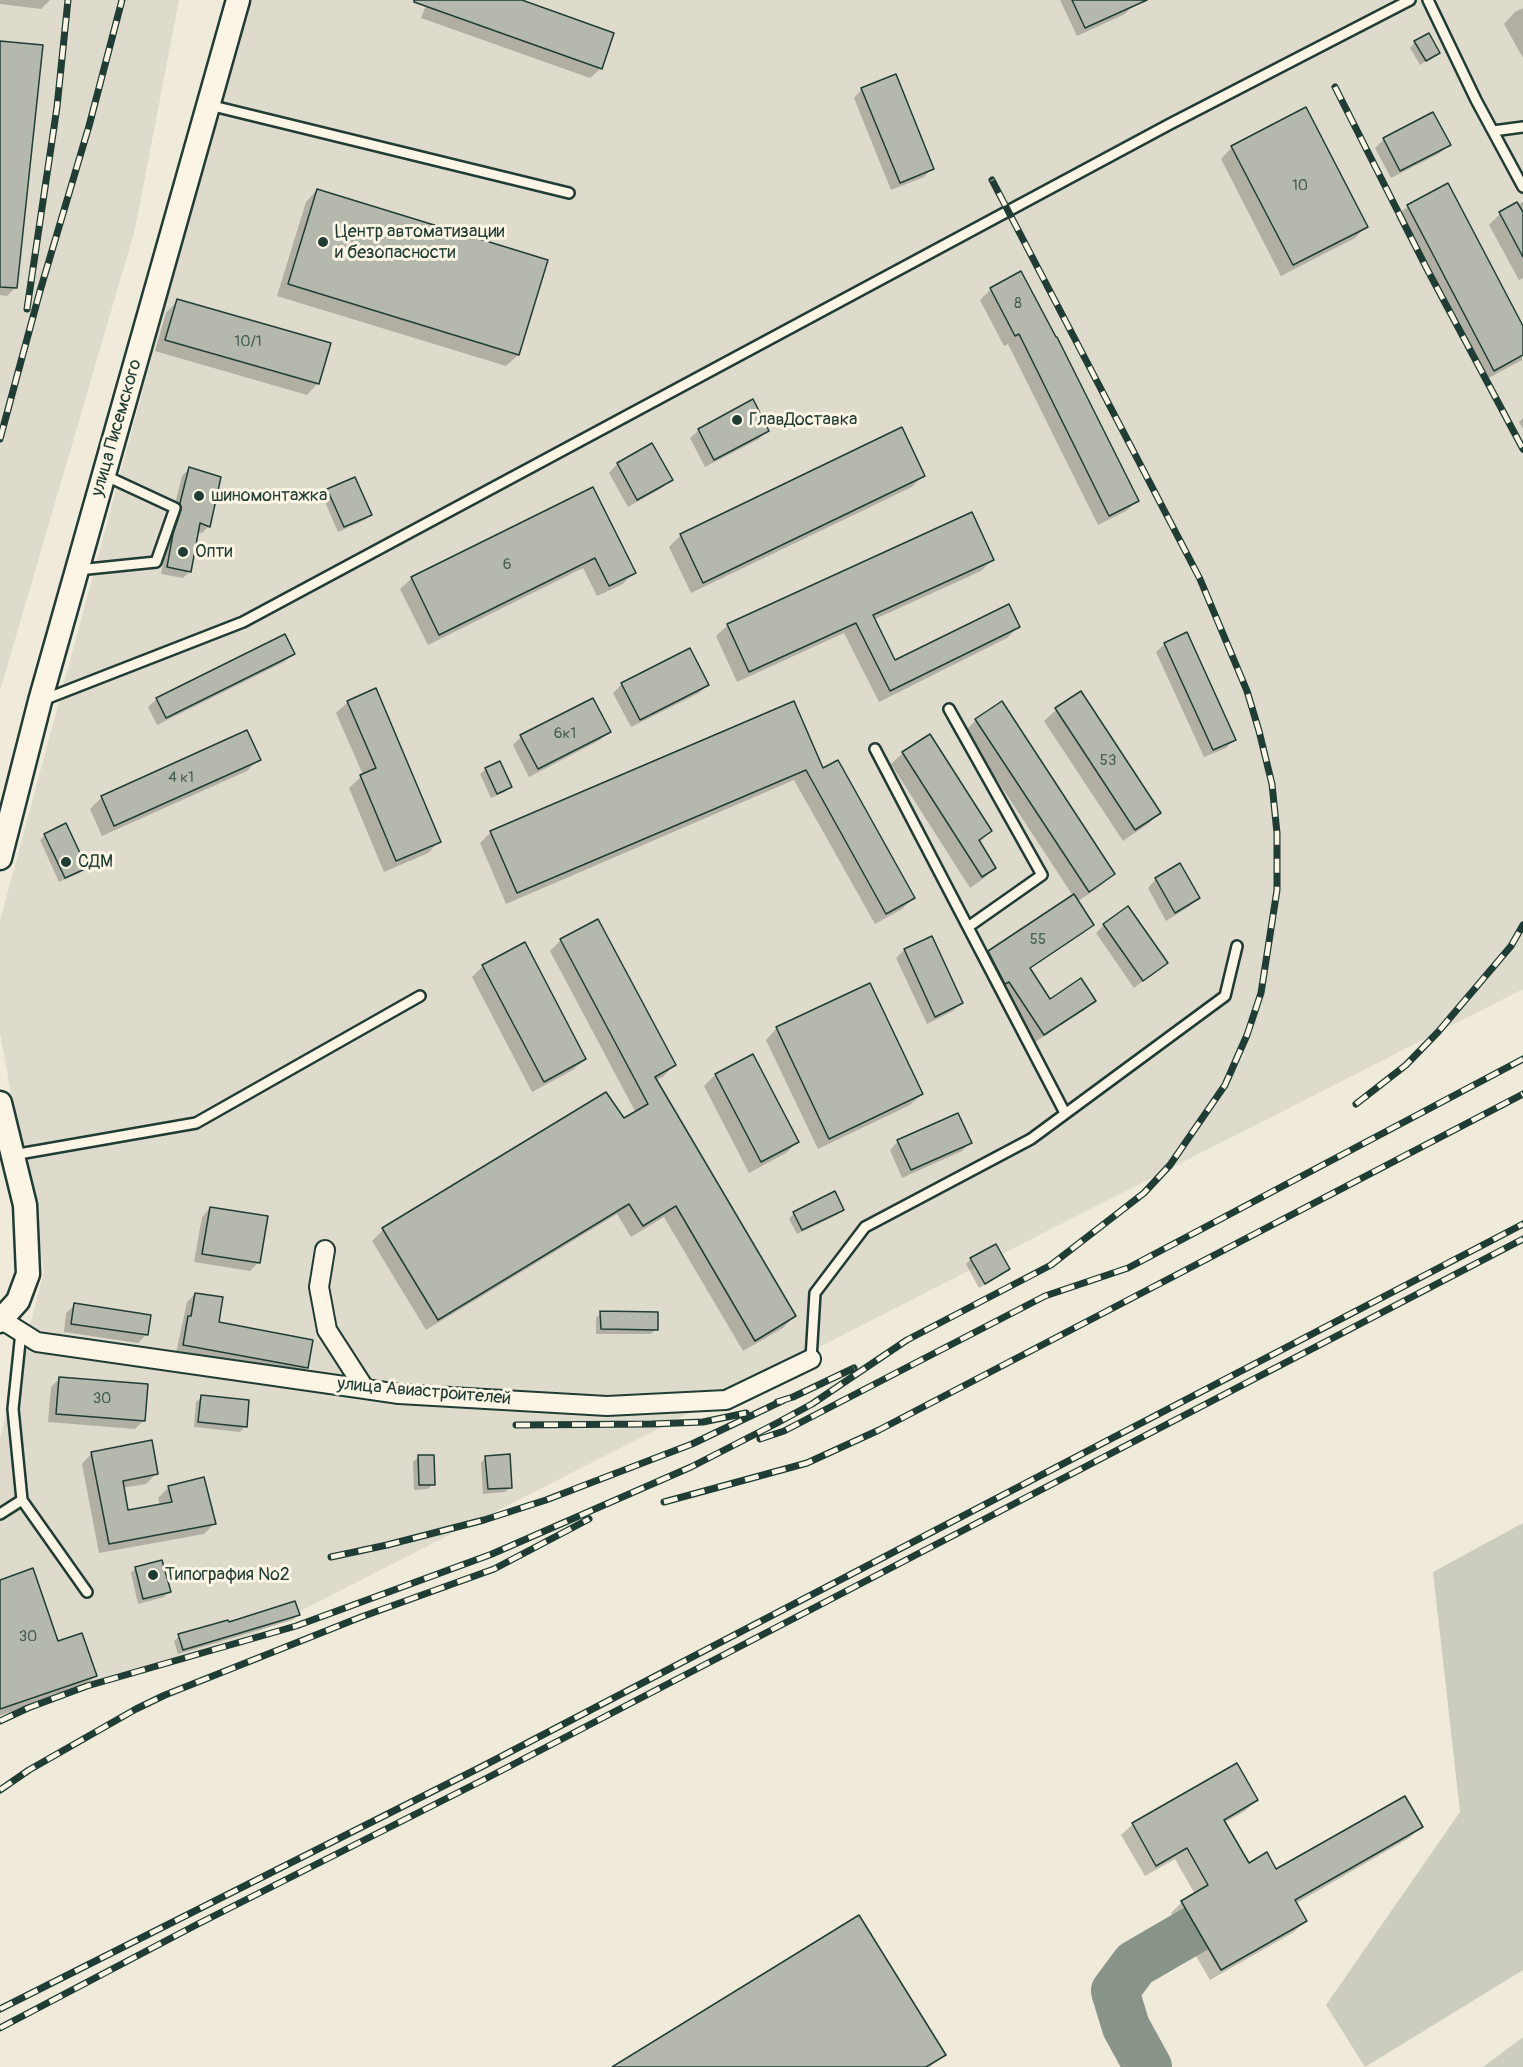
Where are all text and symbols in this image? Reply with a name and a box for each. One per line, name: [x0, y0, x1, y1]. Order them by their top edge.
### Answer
house number: 10: [1292, 177, 1308, 195]
place label: Центр автоматизации и безопасности: [335, 221, 505, 264]
marker: Центр автоматизации и безопасности: [316, 235, 330, 249]
house number: 8: [1014, 295, 1022, 313]
house number: 10/1: [234, 333, 262, 351]
street label: улица Писемского: [87, 357, 147, 499]
place label: ГлавДоставка: [749, 409, 857, 431]
marker: ГлавДоставка: [730, 413, 744, 427]
place label: шиномонтажка: [211, 485, 327, 507]
marker: шиномонтажка: [192, 489, 206, 503]
place label: Опти: [195, 541, 233, 563]
marker: Опти: [176, 545, 190, 559]
house number: 6: [503, 556, 511, 574]
house number: 6к1: [554, 725, 576, 743]
house number: 53: [1100, 752, 1116, 770]
house number: 4 к1: [168, 769, 194, 787]
place label: СДМ: [78, 851, 113, 873]
marker: СДМ: [59, 855, 73, 869]
house number: 55: [1030, 931, 1046, 949]
street label: улица Авиастроителей: [336, 1374, 512, 1410]
house number: 30: [93, 1390, 111, 1408]
place label: Типография №2: [165, 1564, 290, 1586]
marker: Типография №2: [146, 1568, 160, 1582]
house number: 30: [19, 1628, 37, 1646]

